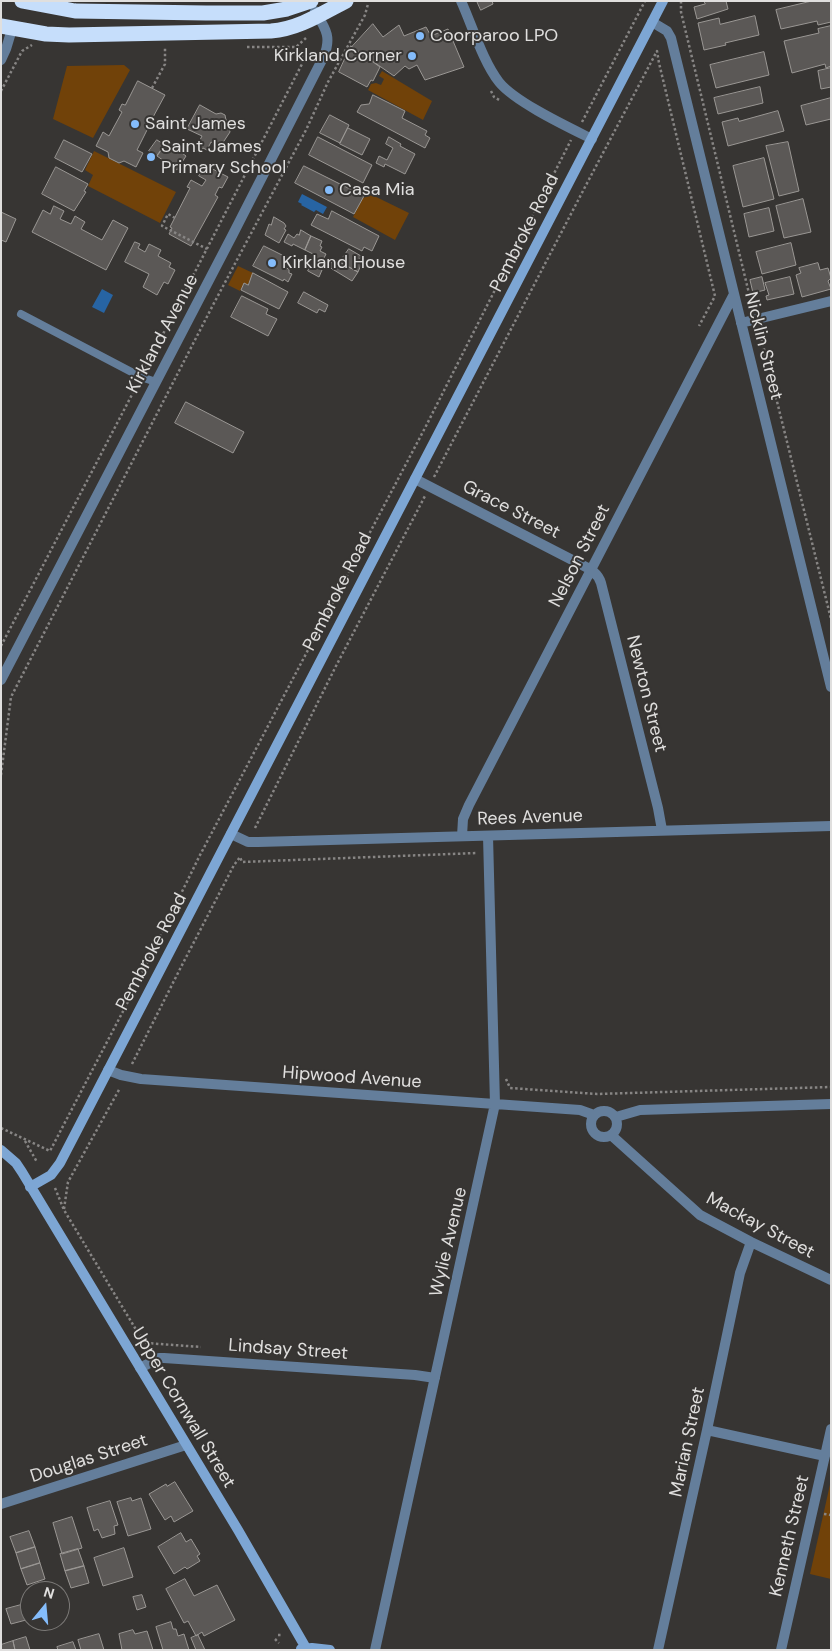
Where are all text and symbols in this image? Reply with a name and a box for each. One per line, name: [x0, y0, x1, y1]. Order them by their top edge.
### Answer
place label: Coorparoo LPO: [430, 25, 558, 47]
marker: Coorparoo LPO: [414, 30, 426, 42]
place label: Kirkland Corner: [274, 45, 402, 67]
marker: Kirkland Corner: [406, 50, 418, 62]
place label: Saint James: [145, 113, 246, 135]
marker: Saint James: [129, 118, 141, 130]
place label: Saint James Primary School: [161, 136, 286, 178]
marker: Saint James Primary School: [145, 151, 157, 163]
street label: Pembroke Road: [486, 170, 564, 296]
place label: Casa Mia: [339, 179, 415, 201]
marker: Casa Mia: [323, 184, 335, 196]
place label: Kirkland House: [282, 252, 405, 274]
marker: Kirkland House: [266, 257, 278, 269]
street label: Kirkland Avenue: [122, 271, 204, 397]
street label: Nicklin Street: [739, 290, 787, 402]
street label: Grace Street: [459, 476, 563, 544]
street label: Nelson Street: [545, 501, 615, 611]
street label: Pembroke Road: [299, 529, 377, 655]
street label: Newton Street: [621, 633, 671, 755]
street label: Rees Avenue: [477, 805, 583, 831]
street label: Pembroke Road: [112, 890, 192, 1014]
street label: Hipwood Avenue: [282, 1062, 422, 1094]
street label: Wylie Avenue: [426, 1185, 472, 1299]
street label: Mackay Street: [702, 1188, 818, 1264]
street label: Upper Cornwall Street: [126, 1324, 240, 1492]
street label: Lindsay Street: [227, 1335, 349, 1365]
street label: Marian Street: [666, 1385, 710, 1499]
street label: Douglas Street: [28, 1430, 150, 1488]
street label: Kenneth Street: [766, 1473, 814, 1599]
north arrow: [20, 1581, 70, 1631]
text: N: [42, 1583, 57, 1603]

